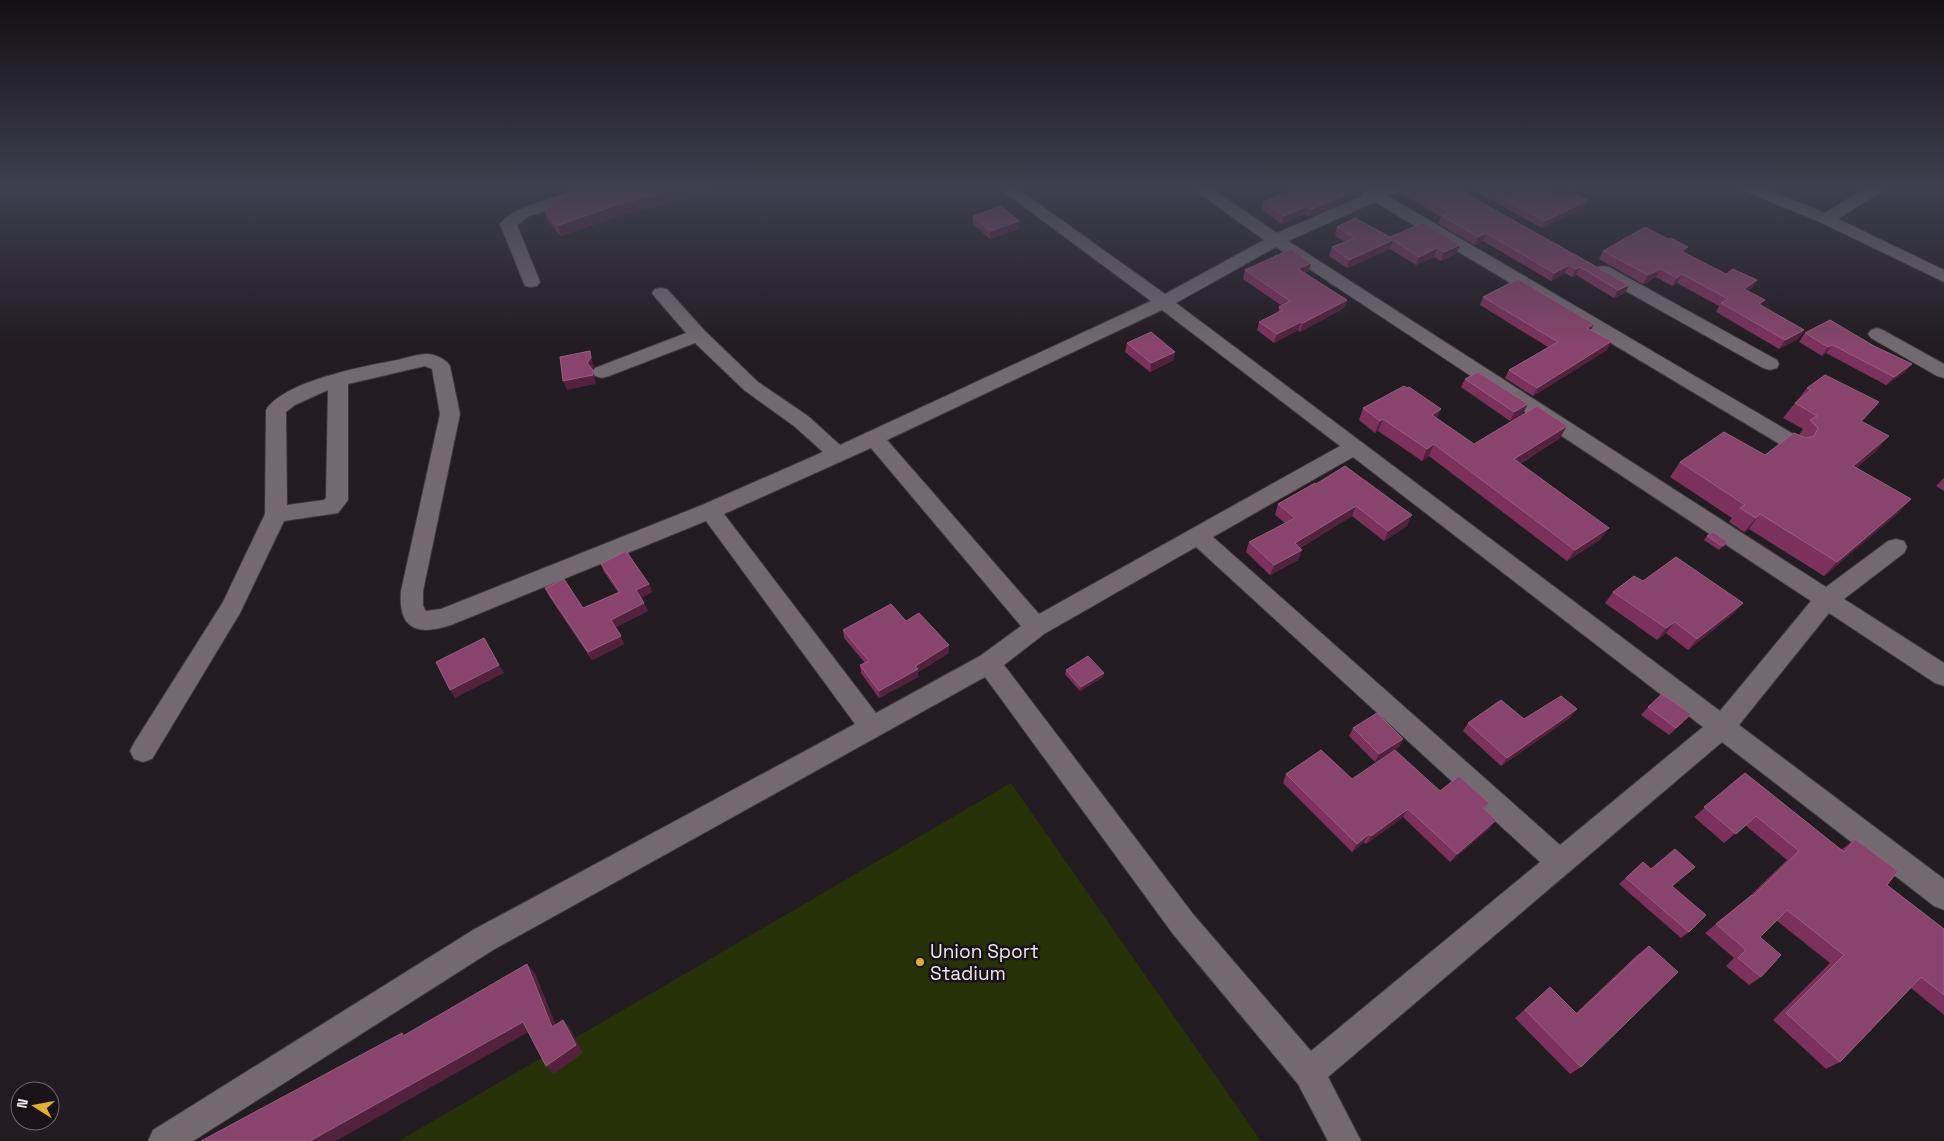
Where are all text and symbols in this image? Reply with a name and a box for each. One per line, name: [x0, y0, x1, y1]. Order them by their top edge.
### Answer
place label: Union Sport Stadium: [930, 939, 1039, 986]
marker: Union Sport Stadium: [914, 956, 926, 968]
north arrow: [10, 1081, 60, 1131]
text: N: [13, 1097, 32, 1110]

